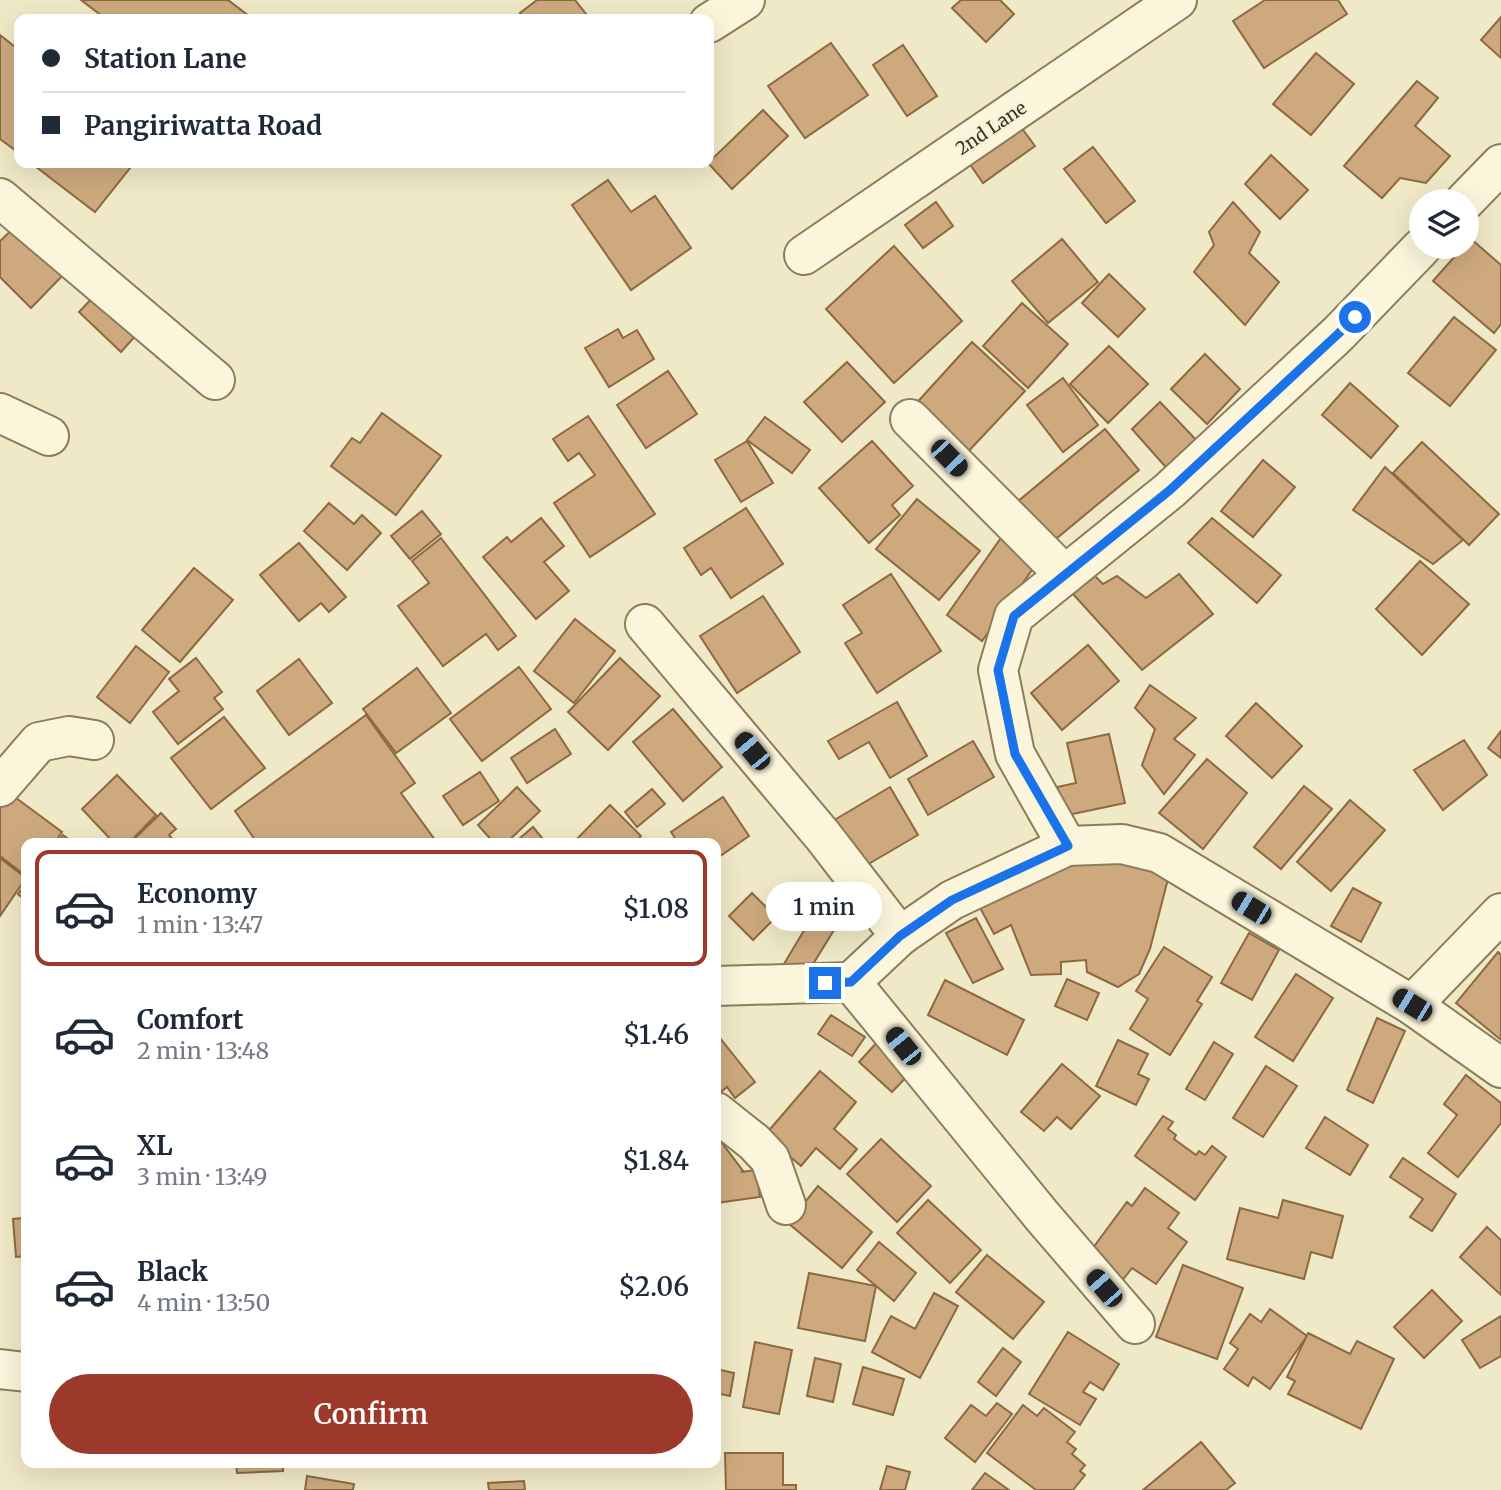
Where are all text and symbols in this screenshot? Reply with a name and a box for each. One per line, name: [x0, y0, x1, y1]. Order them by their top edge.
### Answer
text: Station Lane: [84, 42, 247, 75]
street label: 2nd Lane: [951, 96, 1031, 160]
text: Pangiriwatta Road: [84, 109, 322, 142]
map controls: [1409, 189, 1479, 259]
button: layers: [1409, 189, 1479, 259]
route start: [1339, 301, 1371, 333]
car: [927, 436, 972, 480]
car: [731, 728, 774, 774]
icon: car: [53, 877, 116, 940]
text: Economy: [137, 877, 257, 910]
callout: 1 min: [767, 881, 883, 930]
car: [1228, 888, 1275, 928]
text: $1.08: [622, 892, 689, 925]
text: 1 min: [793, 892, 855, 921]
text: 1 min · 13:47: [137, 910, 263, 939]
route end: [809, 967, 841, 999]
car: [1389, 985, 1436, 1025]
icon: car: [53, 1003, 116, 1066]
text: Comfort: [137, 1003, 243, 1036]
text: $1.46: [623, 1018, 689, 1051]
car: [882, 1023, 925, 1069]
text: 2 min · 13:48: [137, 1036, 269, 1065]
icon: car: [53, 1129, 116, 1192]
text: XL: [137, 1129, 173, 1162]
text: $1.84: [622, 1144, 689, 1177]
text: 3 min · 13:49: [137, 1162, 268, 1191]
icon: car: [53, 1255, 116, 1318]
text: Black: [137, 1255, 208, 1288]
car: [1083, 1265, 1126, 1311]
text: $2.06: [618, 1270, 689, 1303]
text: 4 min · 13:50: [137, 1288, 270, 1317]
button: Confirm: [49, 1374, 693, 1454]

